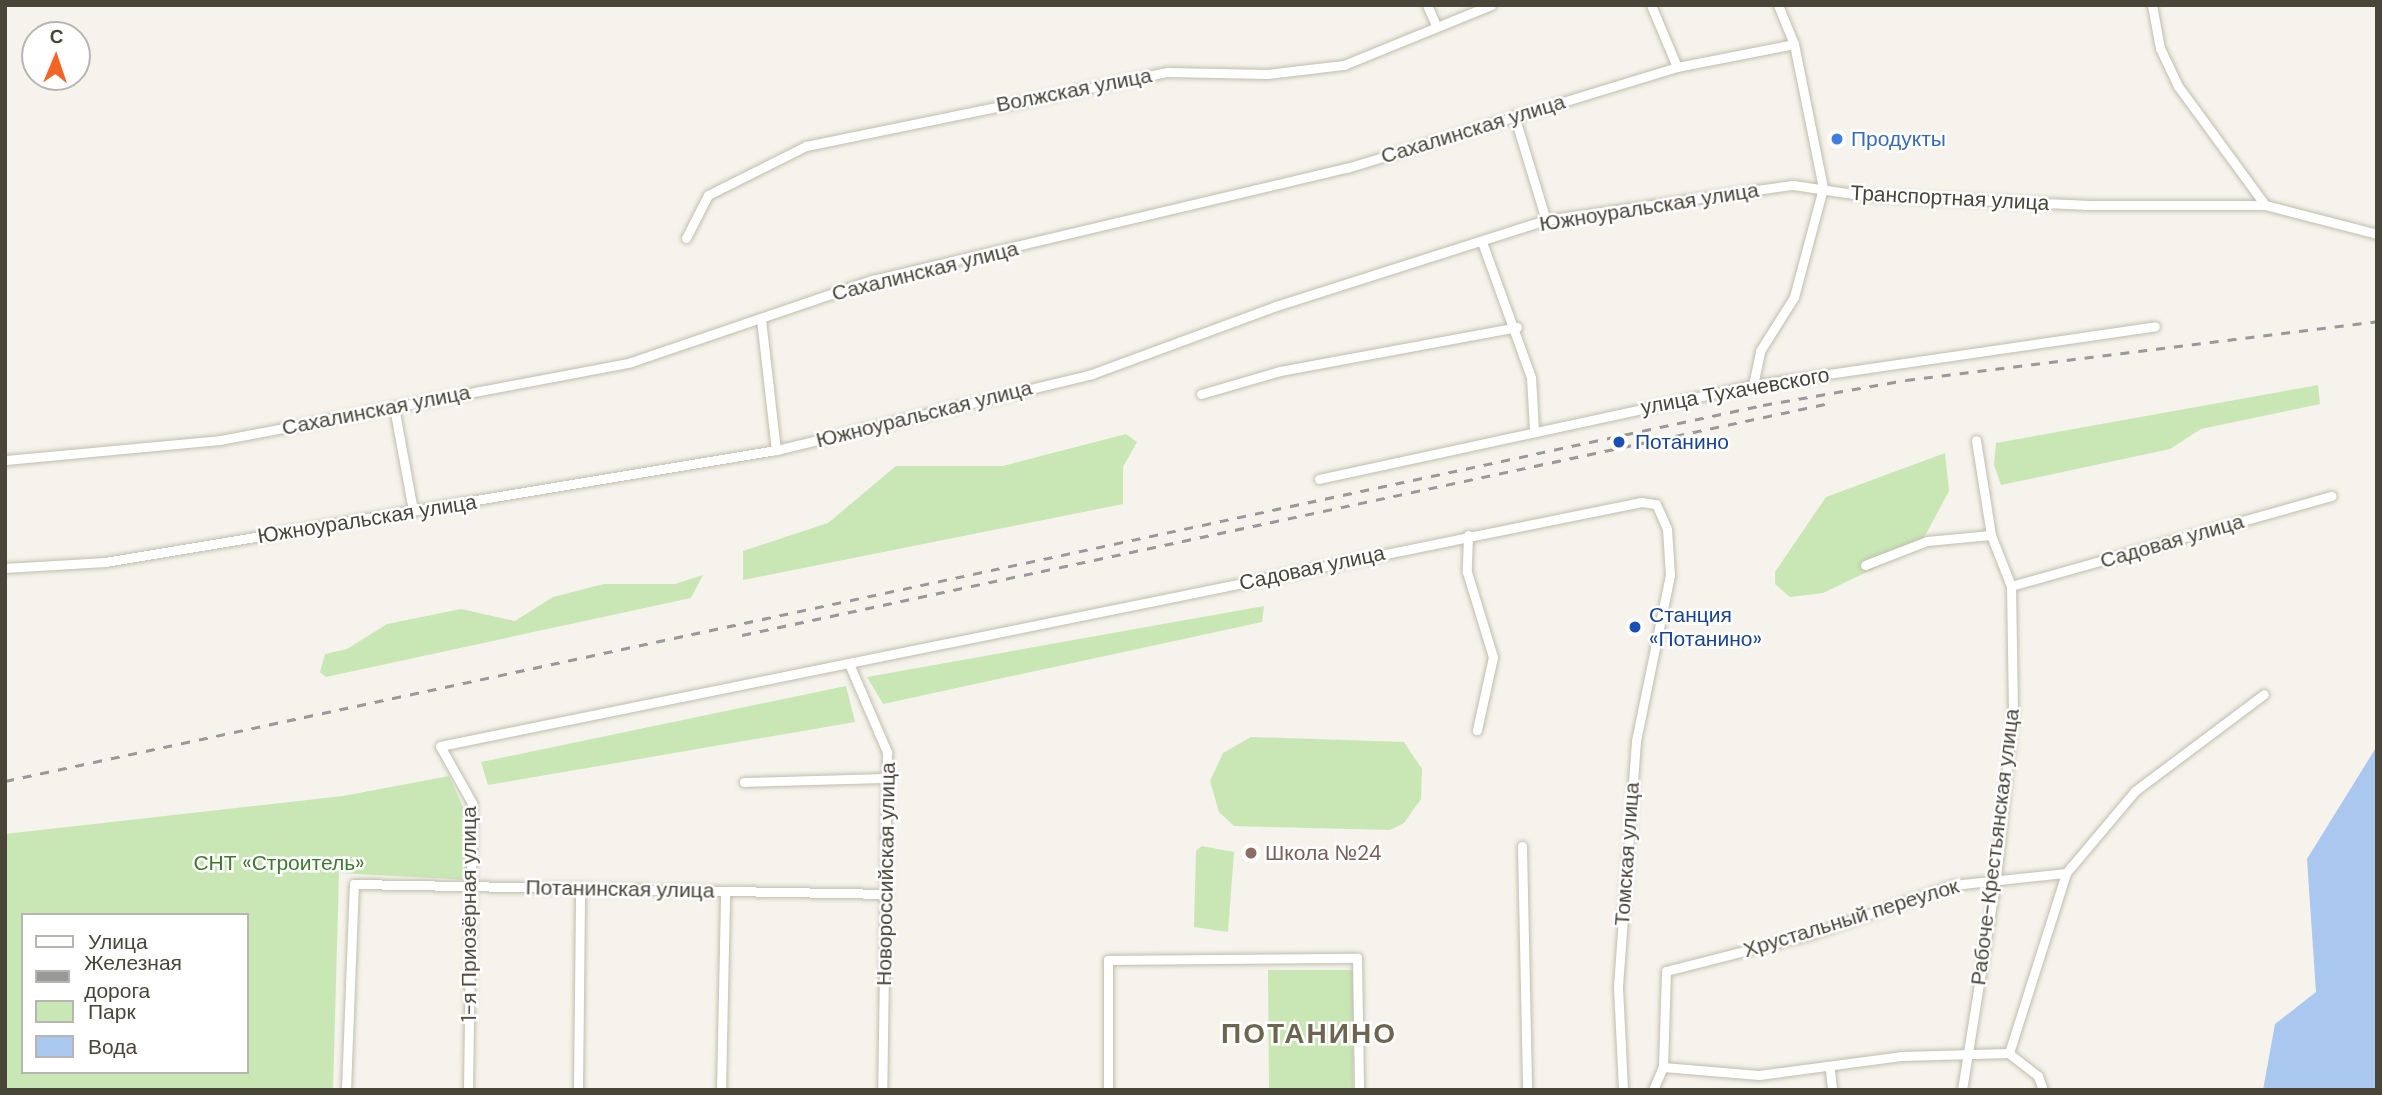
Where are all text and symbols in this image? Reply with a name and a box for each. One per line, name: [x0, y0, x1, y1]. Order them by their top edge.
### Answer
north arrow: [21, 21, 91, 91]
text: С: [49, 24, 64, 49]
street label: Волжская улица: [994, 63, 1154, 117]
street label: Сахалинская улица: [1378, 89, 1568, 169]
place label: Продукты: [1851, 126, 1946, 152]
marker: Продукты: [1829, 131, 1845, 147]
street label: Южноуральская улица: [1538, 177, 1760, 237]
street label: Транспортная улица: [1850, 180, 2050, 216]
street label: Сахалинская улица: [829, 236, 1021, 306]
street label: улица Тухачевского: [1639, 362, 1831, 420]
street label: Южноуральская улица: [813, 375, 1035, 453]
street label: Сахалинская улица: [280, 379, 472, 441]
place label: Потанино: [1635, 429, 1729, 455]
marker: Потанино: [1609, 432, 1629, 452]
street label: Южноуральская улица: [256, 489, 478, 549]
street label: Садовая улица: [2097, 508, 2247, 574]
street label: Садовая улица: [1237, 540, 1387, 596]
place label: Станция «Потанино»: [1649, 602, 1762, 652]
marker: Станция «Потанино»: [1627, 619, 1643, 635]
street label: Рабоче-Крестьянская улица: [1966, 707, 2024, 987]
street label: Новороссийская улица: [871, 762, 901, 986]
street label: Томская улица: [1609, 781, 1645, 927]
street label: 1-я Приозёрная улица: [456, 806, 482, 1022]
place label: Школа №24: [1265, 840, 1381, 866]
marker: Школа №24: [1243, 845, 1259, 861]
park label: СНТ «Строитель»: [193, 850, 365, 876]
street label: Хрустальный переулок: [1740, 873, 1962, 963]
street label: Потанинская улица: [525, 875, 715, 903]
legend: [21, 913, 248, 1074]
text: Улица: [88, 928, 148, 956]
text: Железная дорога: [84, 949, 182, 1005]
text: Парк: [88, 998, 136, 1026]
district label: ПОТАНИНО: [1222, 1017, 1396, 1051]
text: Вода: [88, 1033, 137, 1061]

